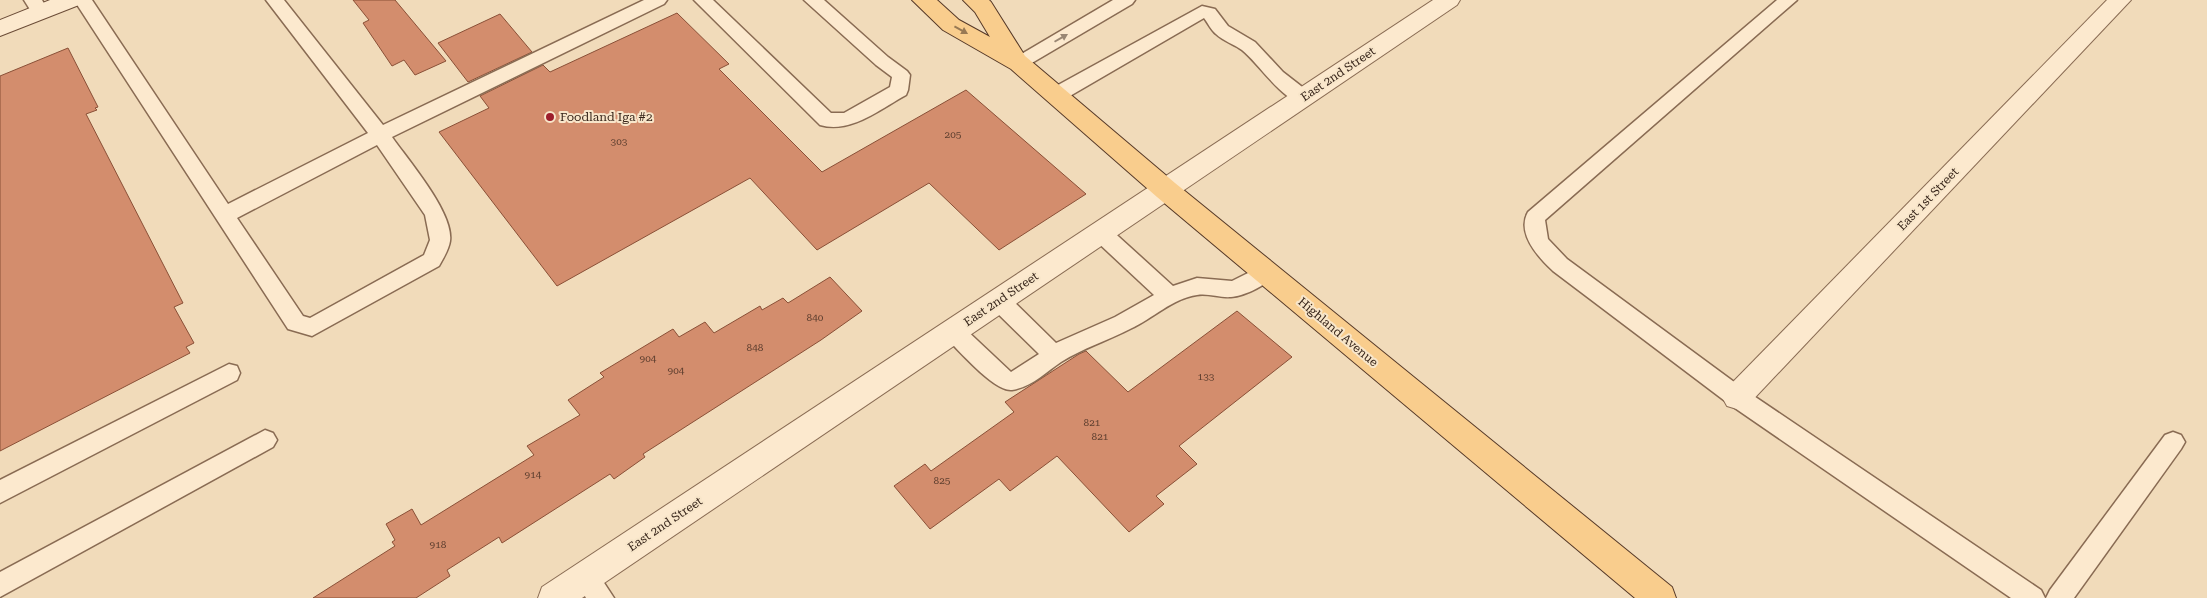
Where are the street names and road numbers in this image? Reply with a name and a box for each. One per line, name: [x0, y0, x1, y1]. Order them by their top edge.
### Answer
street label: East 2nd Street: [1298, 44, 1378, 104]
street label: East 1st Street: [1895, 164, 1962, 233]
street label: East 2nd Street: [961, 269, 1041, 329]
street label: Highland Avenue: [1295, 295, 1381, 370]
street label: East 2nd Street: [625, 494, 705, 554]

